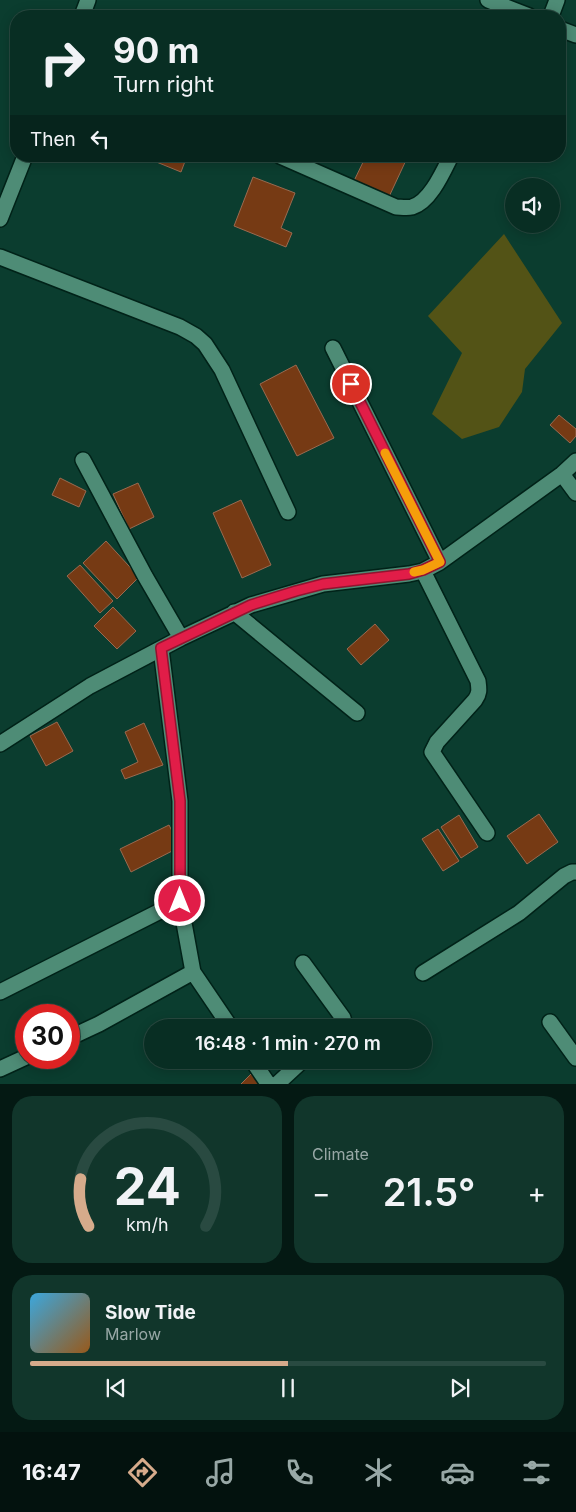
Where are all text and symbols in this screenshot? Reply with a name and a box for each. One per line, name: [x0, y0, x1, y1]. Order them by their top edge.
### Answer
text: 90 m: [113, 29, 200, 71]
icon: right: [30, 30, 95, 95]
text: Turn right: [113, 71, 214, 97]
icon: left: [86, 125, 114, 153]
text: Then: [30, 128, 76, 151]
map controls: [505, 178, 560, 233]
button: sound: [505, 178, 560, 233]
pin: [330, 363, 372, 405]
icon: arrive: [337, 370, 365, 398]
position arrow: [153, 874, 205, 926]
speed limit sign: 30: [15, 1004, 80, 1069]
text: 16:48 · 1 min · 270 m: [195, 1032, 381, 1055]
text: Climate: [312, 1144, 369, 1164]
text: 24: [113, 1155, 181, 1218]
text: 21.5°: [383, 1169, 475, 1215]
text: −: [312, 1176, 331, 1210]
text: +: [527, 1176, 546, 1210]
text: km/h: [126, 1214, 168, 1235]
text: Slow Tide: [105, 1301, 196, 1324]
text: Marlow: [105, 1324, 161, 1344]
icon: previous: [102, 1374, 130, 1402]
icon: pause: [274, 1374, 302, 1402]
icon: next: [446, 1374, 474, 1402]
icon: directions: [125, 1455, 160, 1490]
icon: music: [203, 1455, 238, 1490]
icon: phone: [282, 1455, 317, 1490]
icon: climate: [361, 1455, 396, 1490]
icon: car: [440, 1455, 475, 1490]
icon: filters: [519, 1455, 554, 1490]
text: 16:47: [22, 1459, 81, 1485]

